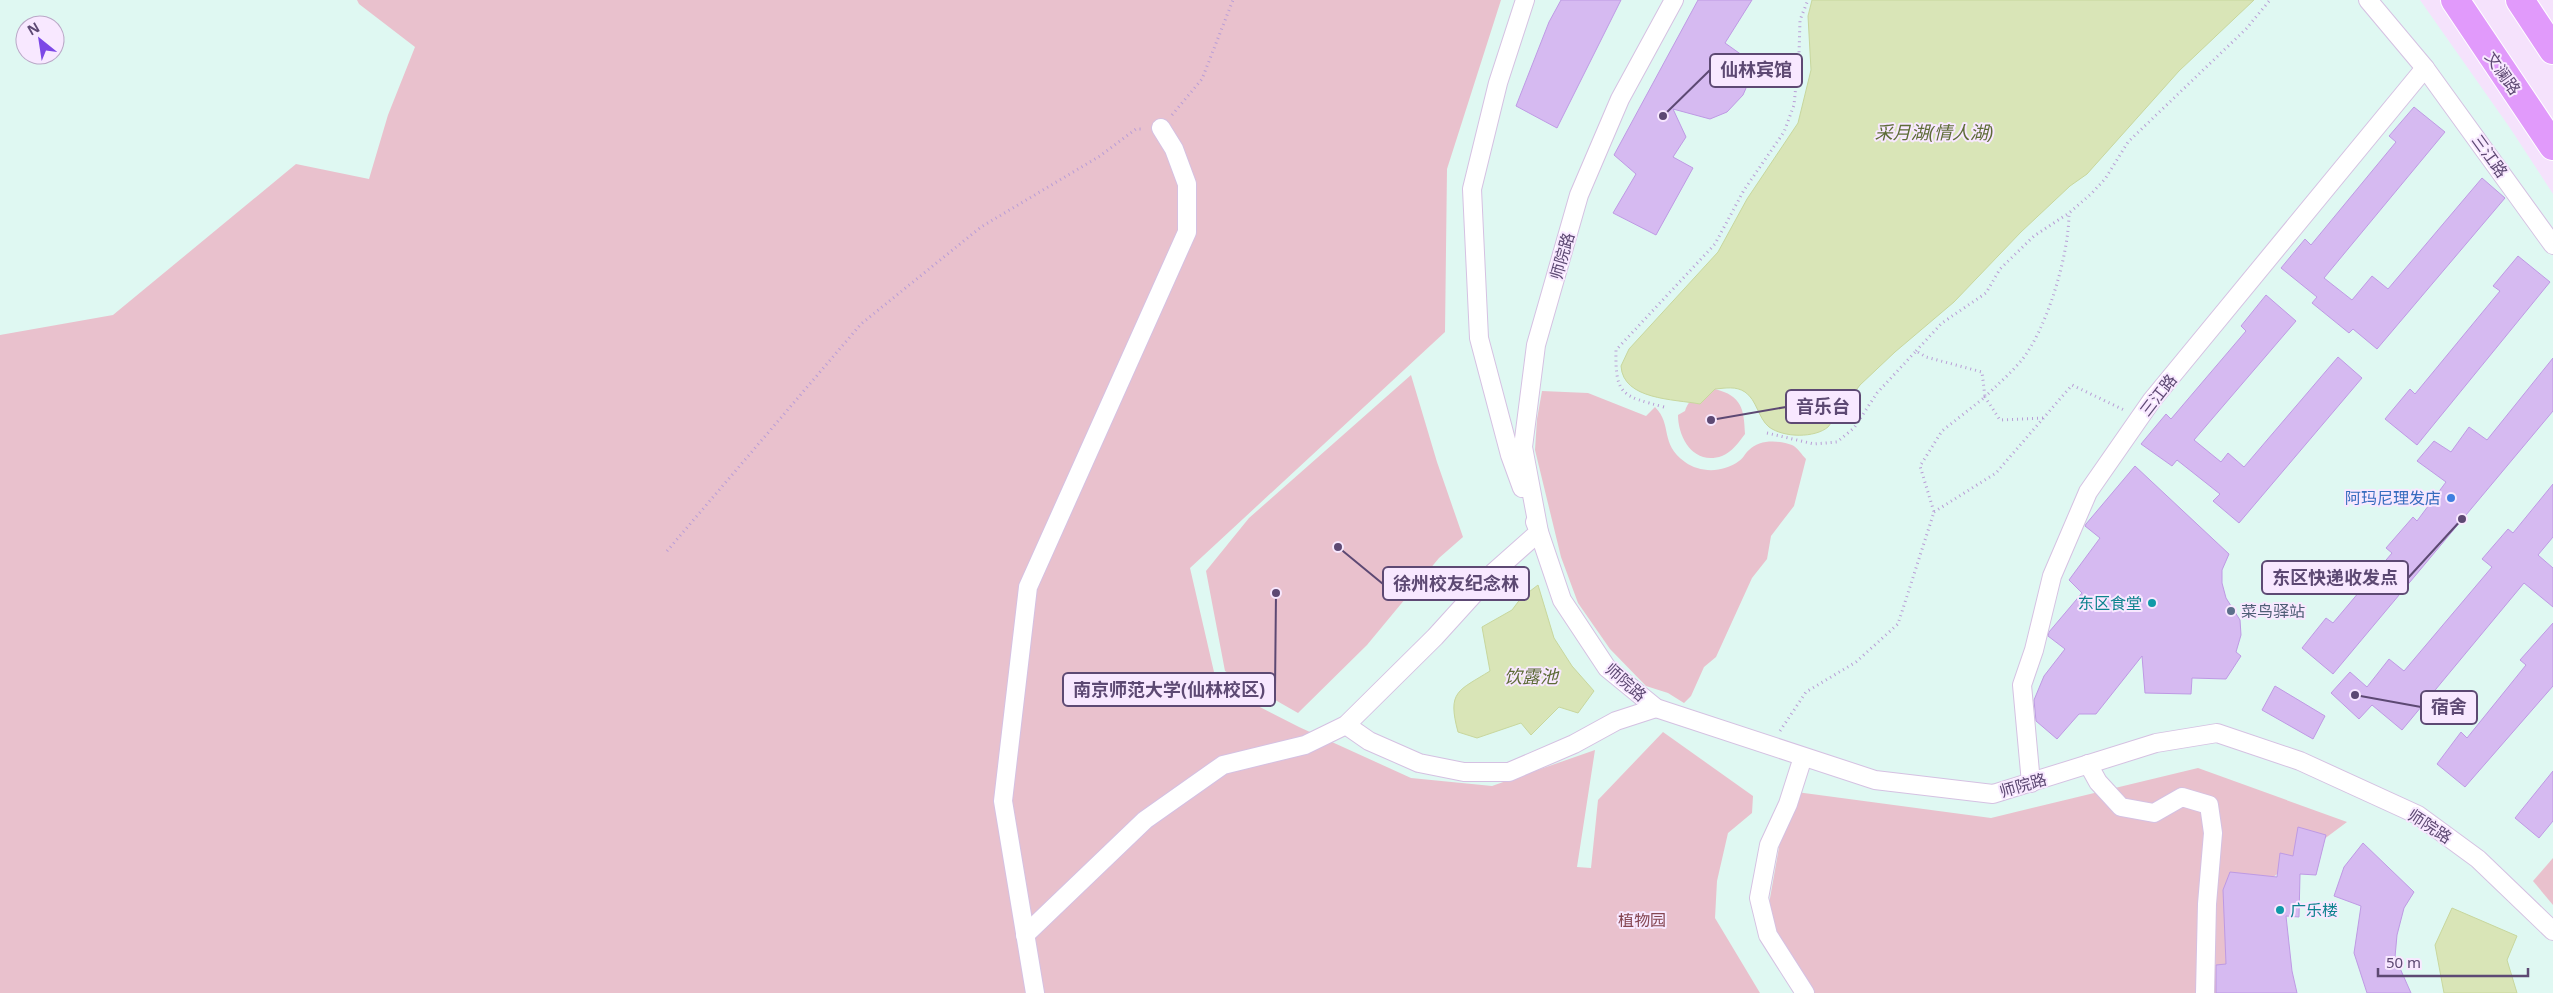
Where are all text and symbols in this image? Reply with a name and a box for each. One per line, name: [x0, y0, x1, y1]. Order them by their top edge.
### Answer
north arrow: [15, 15, 65, 65]
text: N: [24, 17, 43, 39]
street label: 文澜路: [2480, 47, 2526, 99]
callout: 仙林宾馆: [1710, 54, 1802, 87]
text: 仙林宾馆: [1720, 57, 1792, 81]
water label: 采月湖(情人湖): [1875, 120, 1993, 144]
street label: 三江路: [2467, 130, 2513, 182]
street label: 师院路: [1545, 230, 1579, 282]
street label: 三江路: [2135, 369, 2181, 421]
callout: 音乐台: [1786, 390, 1860, 423]
text: 音乐台: [1796, 394, 1850, 418]
place label: 阿玛尼理发店: [2345, 487, 2441, 509]
marker: 阿玛尼理发店: [2445, 492, 2457, 504]
callout: 东区快递收发点: [2262, 561, 2408, 594]
text: 东区快递收发点: [2272, 565, 2398, 589]
callout: 徐州校友纪念林: [1383, 567, 1529, 600]
text: 徐州校友纪念林: [1393, 571, 1519, 595]
place label: 东区食堂: [2078, 592, 2142, 614]
marker: 东区食堂: [2146, 597, 2158, 609]
place label: 菜鸟驿站: [2241, 600, 2305, 622]
marker: 菜鸟驿站: [2225, 605, 2237, 617]
street label: 师院路: [1601, 658, 1651, 706]
water label: 饮露池: [1504, 664, 1560, 688]
callout: 南京师范大学(仙林校区): [1063, 673, 1275, 706]
text: 南京师范大学(仙林校区): [1073, 677, 1265, 701]
callout: 宿舍: [2421, 691, 2477, 724]
text: 宿舍: [2431, 694, 2467, 718]
street label: 师院路: [1997, 768, 2049, 802]
street label: 师院路: [2404, 804, 2456, 848]
place label: 广乐楼: [2290, 899, 2338, 921]
marker: 广乐楼: [2274, 904, 2286, 916]
park label: 植物园: [1618, 909, 1666, 931]
scale bar: [2378, 946, 2528, 978]
text: 50 m: [2386, 952, 2421, 972]

